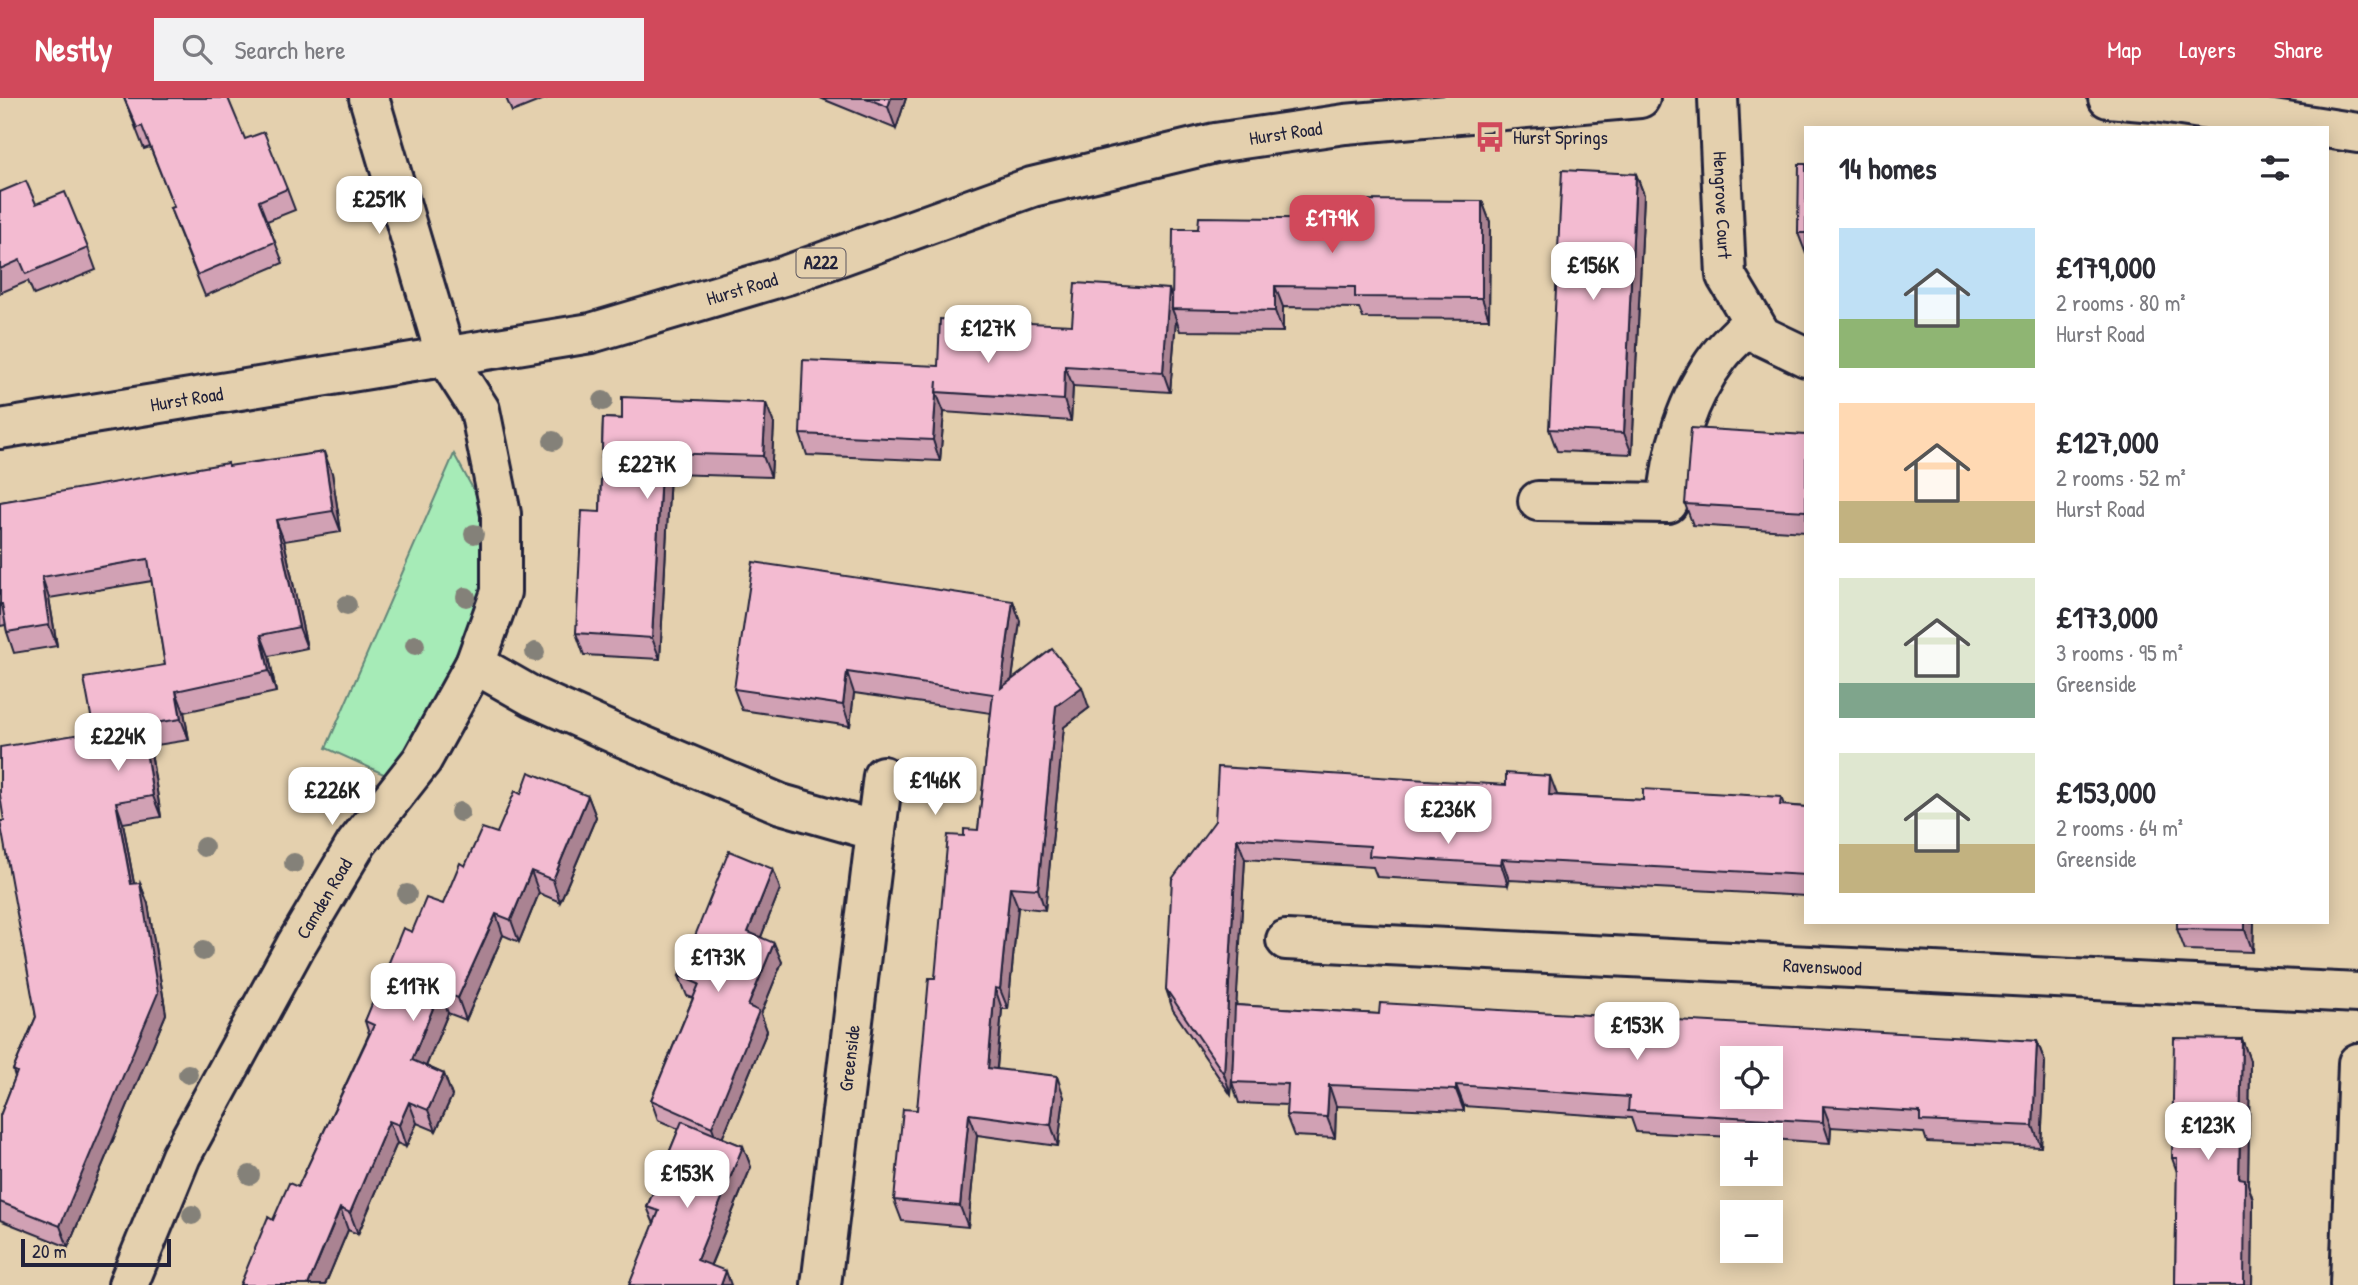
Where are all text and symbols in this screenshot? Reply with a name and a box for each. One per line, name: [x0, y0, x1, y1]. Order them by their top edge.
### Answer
search box: [154, 18, 644, 81]
text: Nestly: [35, 27, 112, 71]
icon: search: [178, 30, 216, 68]
text: Search here: [234, 32, 346, 67]
text: Map: [2107, 33, 2141, 65]
text: Layers: [2179, 33, 2236, 65]
text: Share: [2274, 33, 2323, 65]
street label: Hurst Road: [1247, 114, 1324, 151]
bus stop icon: Hurst Springs: [1473, 120, 1507, 154]
place label: Hurst Springs: [1513, 124, 1608, 150]
text: 14 homes: [1839, 148, 1937, 188]
icon: filters: [2256, 149, 2294, 187]
street label: Hengrove Court: [1707, 151, 1738, 260]
pin: £251K: [330, 176, 428, 236]
text: £251K: [352, 183, 406, 214]
pin: £179K: [1283, 195, 1381, 255]
text: £179K: [1306, 202, 1358, 233]
pin: £156K: [1544, 242, 1642, 302]
text: £179,000: [2056, 247, 2156, 287]
road number: A222: [796, 248, 846, 278]
text: £156K: [1567, 249, 1619, 280]
icon: home: [1895, 256, 1979, 340]
street label: Hurst Road: [703, 265, 781, 311]
text: 2 rooms · 80 m²: [2056, 287, 2186, 318]
pin: £127K: [939, 306, 1037, 365]
text: £127K: [960, 312, 1016, 343]
text: Hurst Road: [2056, 318, 2145, 349]
street label: Hurst Road: [148, 380, 225, 417]
text: £127,000: [2056, 422, 2159, 462]
icon: home: [1895, 431, 1979, 515]
pin: £227K: [598, 442, 696, 501]
text: £227K: [618, 448, 676, 479]
text: 2 rooms · 52 m²: [2056, 462, 2186, 493]
text: Hurst Road: [2056, 493, 2145, 524]
text: £173,000: [2056, 597, 2158, 637]
icon: home: [1895, 606, 1979, 690]
text: 3 rooms · 95 m²: [2056, 637, 2183, 668]
text: Greenside: [2056, 668, 2137, 699]
pin: £224K: [69, 714, 167, 773]
text: £224K: [91, 720, 145, 751]
pin: £146K: [886, 758, 984, 817]
text: £146K: [910, 764, 960, 795]
pin: £226K: [283, 768, 381, 827]
text: £153,000: [2056, 772, 2156, 812]
text: £226K: [304, 774, 360, 805]
icon: home: [1895, 781, 1979, 865]
pin: £236K: [1399, 786, 1497, 846]
text: £236K: [1421, 793, 1475, 824]
text: 2 rooms · 64 m²: [2056, 812, 2183, 843]
text: Greenside: [2056, 843, 2137, 874]
street label: Camden Road: [290, 853, 358, 944]
pin: £173K: [669, 934, 767, 994]
text: £173K: [691, 941, 745, 972]
street label: Ravenswood: [1782, 952, 1863, 981]
pin: £117K: [364, 964, 462, 1023]
text: £117K: [387, 970, 439, 1001]
pin: £153K: [1588, 1002, 1686, 1062]
text: £153K: [1610, 1009, 1664, 1040]
street label: Greenside: [832, 1023, 866, 1093]
map controls: [1720, 1046, 1783, 1263]
button: locate: [1720, 1046, 1783, 1109]
pin: £123K: [2159, 1102, 2257, 1162]
text: £123K: [2181, 1109, 2235, 1140]
button: +: [1720, 1123, 1783, 1186]
pin: £153K: [638, 1150, 736, 1210]
text: £153K: [660, 1157, 714, 1188]
button: −: [1720, 1200, 1783, 1263]
scale bar: [21, 1236, 172, 1268]
text: 20 m: [32, 1238, 67, 1264]

